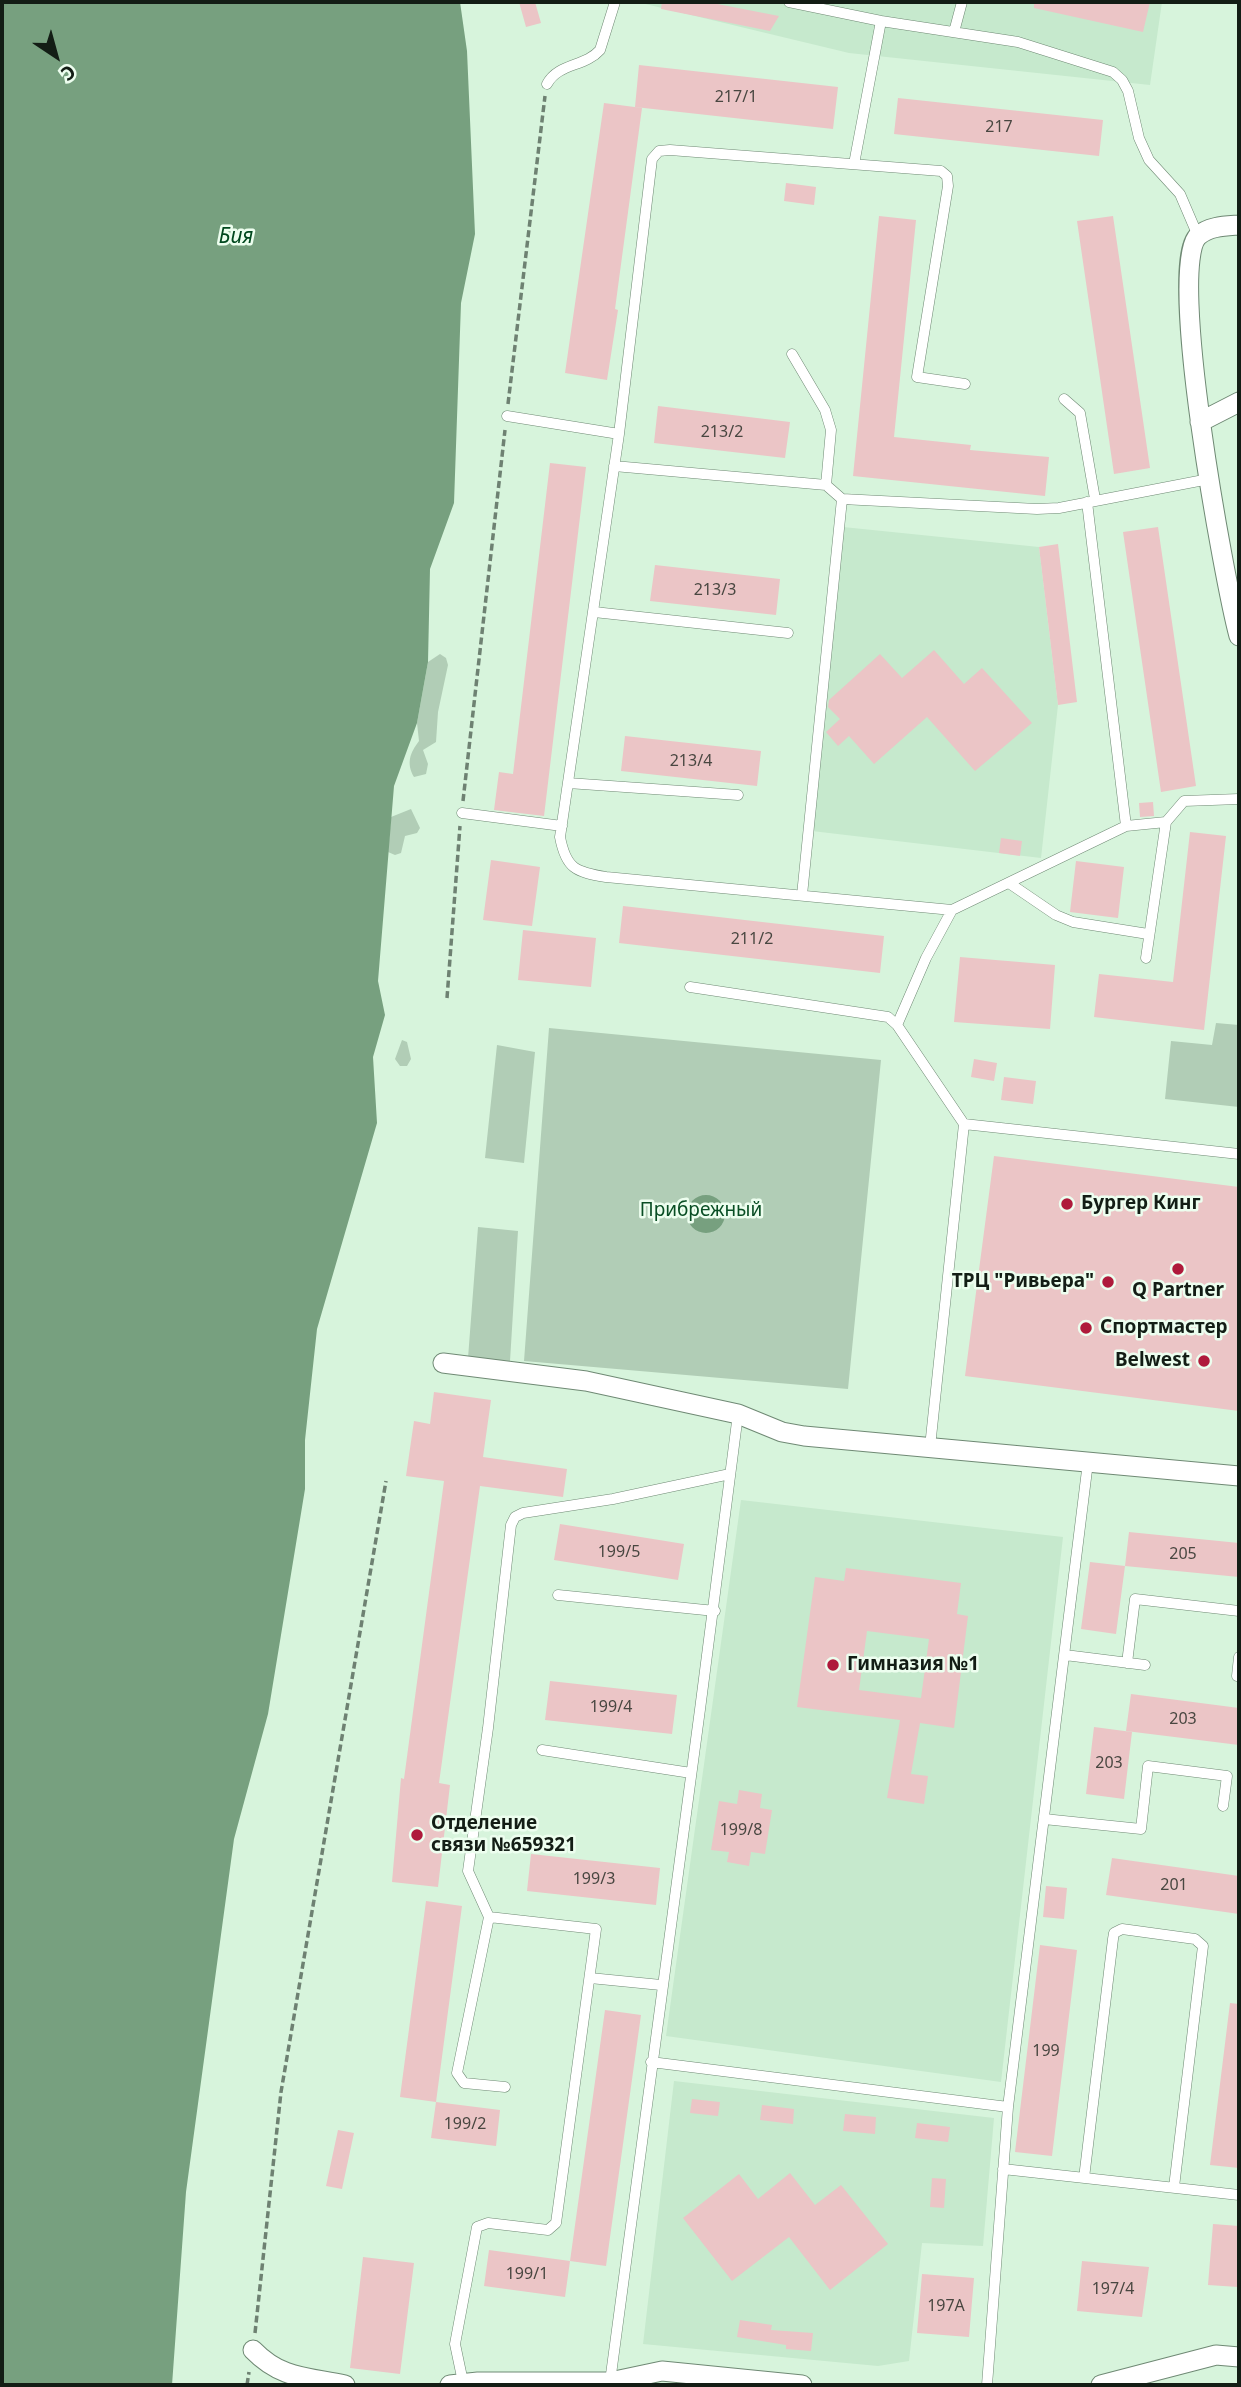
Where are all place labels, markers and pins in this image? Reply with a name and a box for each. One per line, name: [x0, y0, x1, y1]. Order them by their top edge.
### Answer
place label: Бургер Кинг: [1081, 1193, 1200, 1215]
marker: Бургер Кинг: [1059, 1196, 1075, 1212]
marker: Q Partner: [1170, 1261, 1186, 1277]
place label: ТРЦ "Ривьера": [952, 1271, 1094, 1293]
marker: ТРЦ "Ривьера": [1100, 1274, 1116, 1290]
place label: Q Partner: [1132, 1280, 1224, 1302]
place label: Спортмастер: [1100, 1317, 1228, 1339]
marker: Спортмастер: [1078, 1320, 1094, 1336]
place label: Belwest: [1115, 1350, 1190, 1372]
marker: Belwest: [1196, 1353, 1212, 1369]
place label: Гимназия №1: [847, 1654, 979, 1676]
marker: Гимназия №1: [825, 1657, 841, 1673]
place label: Отделение связи №659321: [431, 1813, 576, 1857]
marker: Отделение связи №659321: [409, 1827, 425, 1843]

